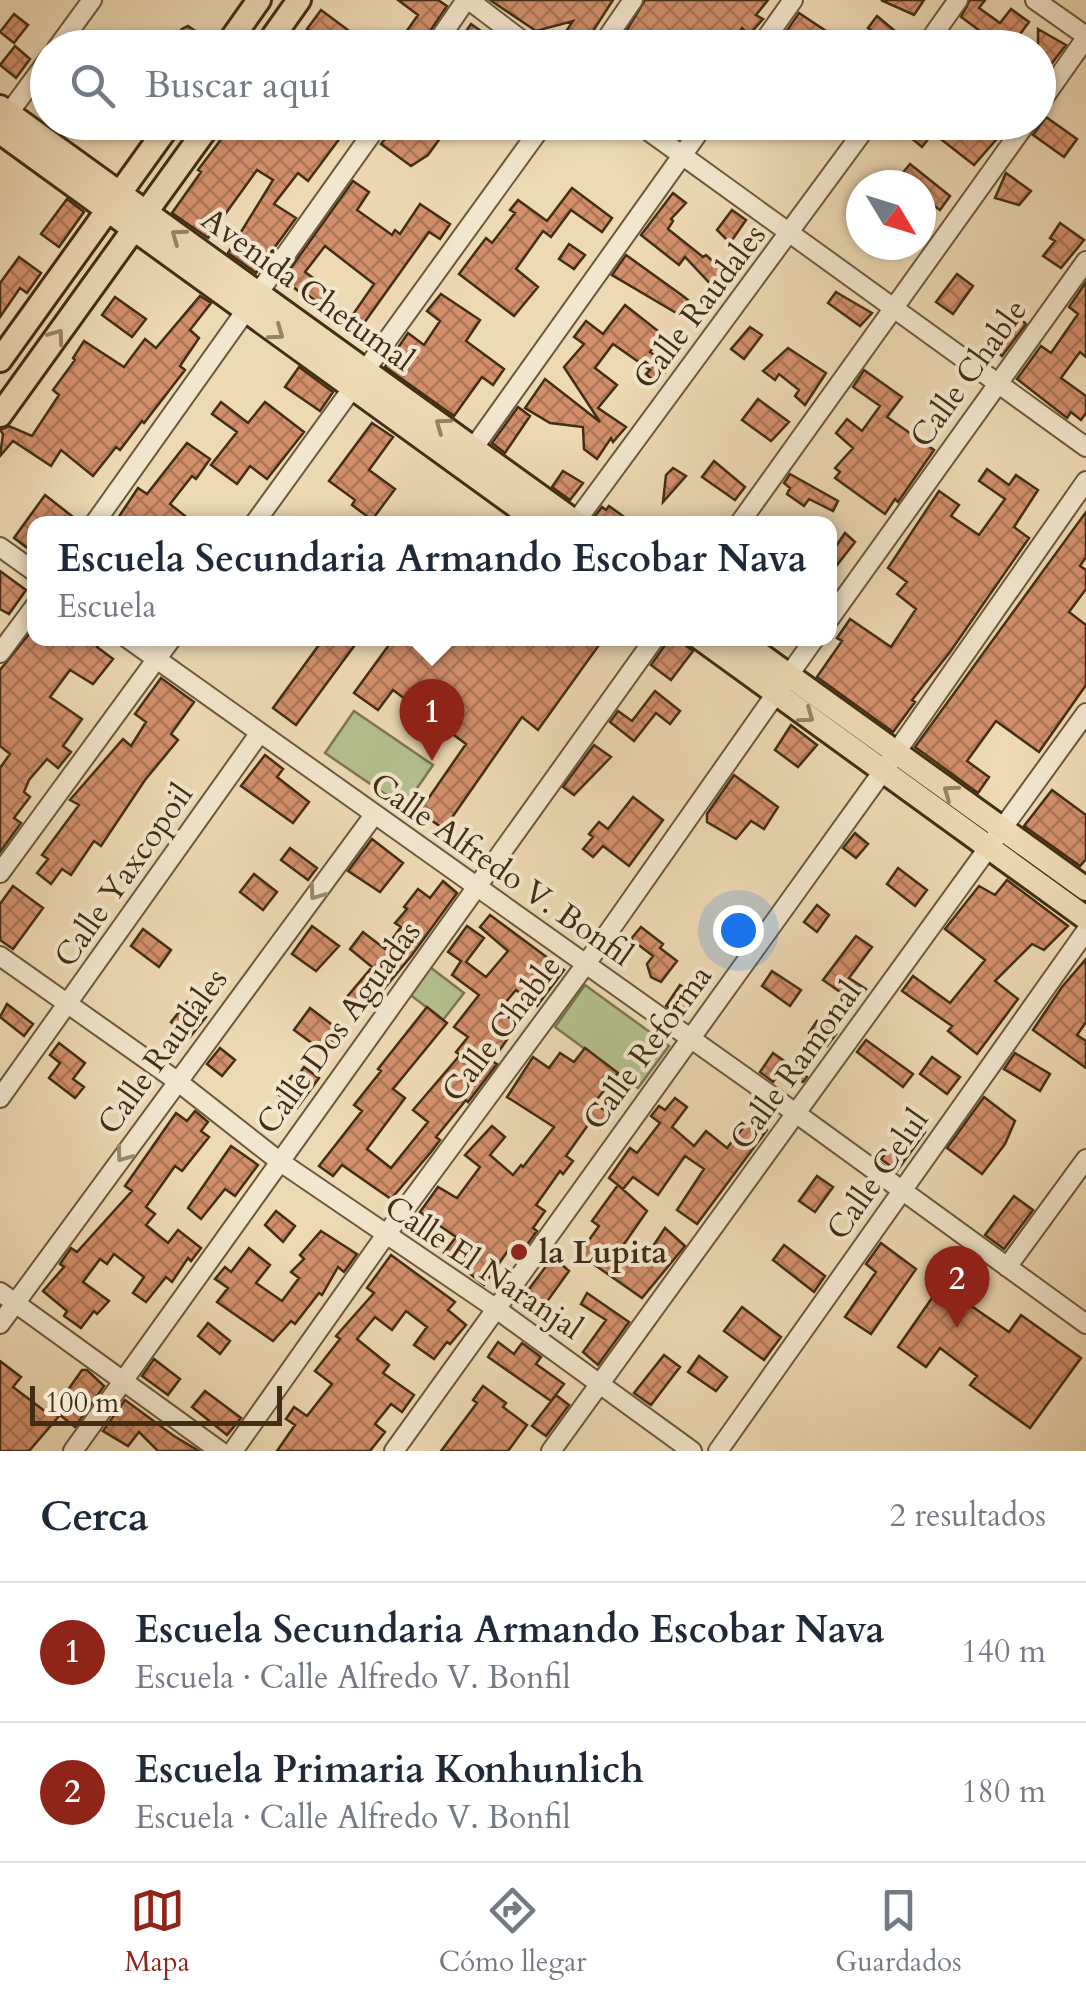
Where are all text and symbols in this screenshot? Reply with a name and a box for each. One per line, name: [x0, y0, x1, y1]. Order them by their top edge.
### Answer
search box: [30, 30, 1056, 140]
icon: search: [65, 58, 120, 113]
text: Buscar aquí: [145, 59, 331, 111]
north arrow: [846, 170, 936, 260]
street label: Avenida Chetumal: [192, 198, 423, 382]
street label: Calle Raudales: [623, 215, 776, 398]
one-way arrow: [171, 229, 190, 248]
street label: Calle Chable: [900, 291, 1038, 457]
one-way arrow: [266, 320, 285, 339]
one-way arrow: [45, 329, 63, 348]
one-way arrow: [435, 420, 453, 437]
popup: [27, 516, 837, 646]
text: Escuela Secundaria Armando Escobar Nava: [57, 533, 807, 585]
text: Escuela: [57, 585, 156, 629]
pin: 1: [400, 678, 464, 761]
one-way arrow: [796, 704, 814, 722]
street label: Calle Alfredo V. Bonfil: [361, 763, 641, 977]
street label: Calle Yaxcopoil: [44, 775, 203, 976]
one-way arrow: [943, 786, 961, 803]
one-way arrow: [311, 882, 328, 900]
your location: [713, 905, 764, 956]
street label: Calle Dos Aguadas: [246, 912, 431, 1143]
street label: Calle Chable: [432, 946, 572, 1111]
street label: Calle Reforma: [573, 956, 723, 1139]
street label: Calle Raudales: [88, 960, 238, 1144]
street label: Calle Ramonal: [720, 972, 872, 1159]
street label: Calle Celul: [817, 1100, 939, 1249]
one-way arrow: [118, 1144, 135, 1162]
street label: Calle El Naranjal: [376, 1185, 591, 1350]
place label: la Lupita: [539, 1231, 668, 1275]
marker: la Lupita: [508, 1241, 530, 1263]
pin: 2: [924, 1246, 990, 1328]
scale bar: [30, 1381, 282, 1426]
text: 100 m: [45, 1384, 119, 1422]
text: Cerca: [40, 1488, 149, 1545]
text: 2 resultados: [889, 1494, 1046, 1538]
text: Escuela Secundaria Armando Escobar Nava: [135, 1604, 885, 1656]
text: 1: [64, 1630, 81, 1674]
text: 140 m: [961, 1630, 1046, 1674]
text: Escuela · Calle Alfredo V. Bonfil: [135, 1656, 571, 1700]
text: Escuela Primaria Konhunlich: [135, 1744, 644, 1796]
text: 2: [64, 1770, 81, 1814]
text: 180 m: [961, 1770, 1046, 1814]
text: Escuela · Calle Alfredo V. Bonfil: [135, 1796, 571, 1840]
tab: Mapa: [124, 1883, 190, 1981]
tab: Cómo llegar: [439, 1883, 587, 1981]
tab: Guardados: [835, 1883, 962, 1981]

